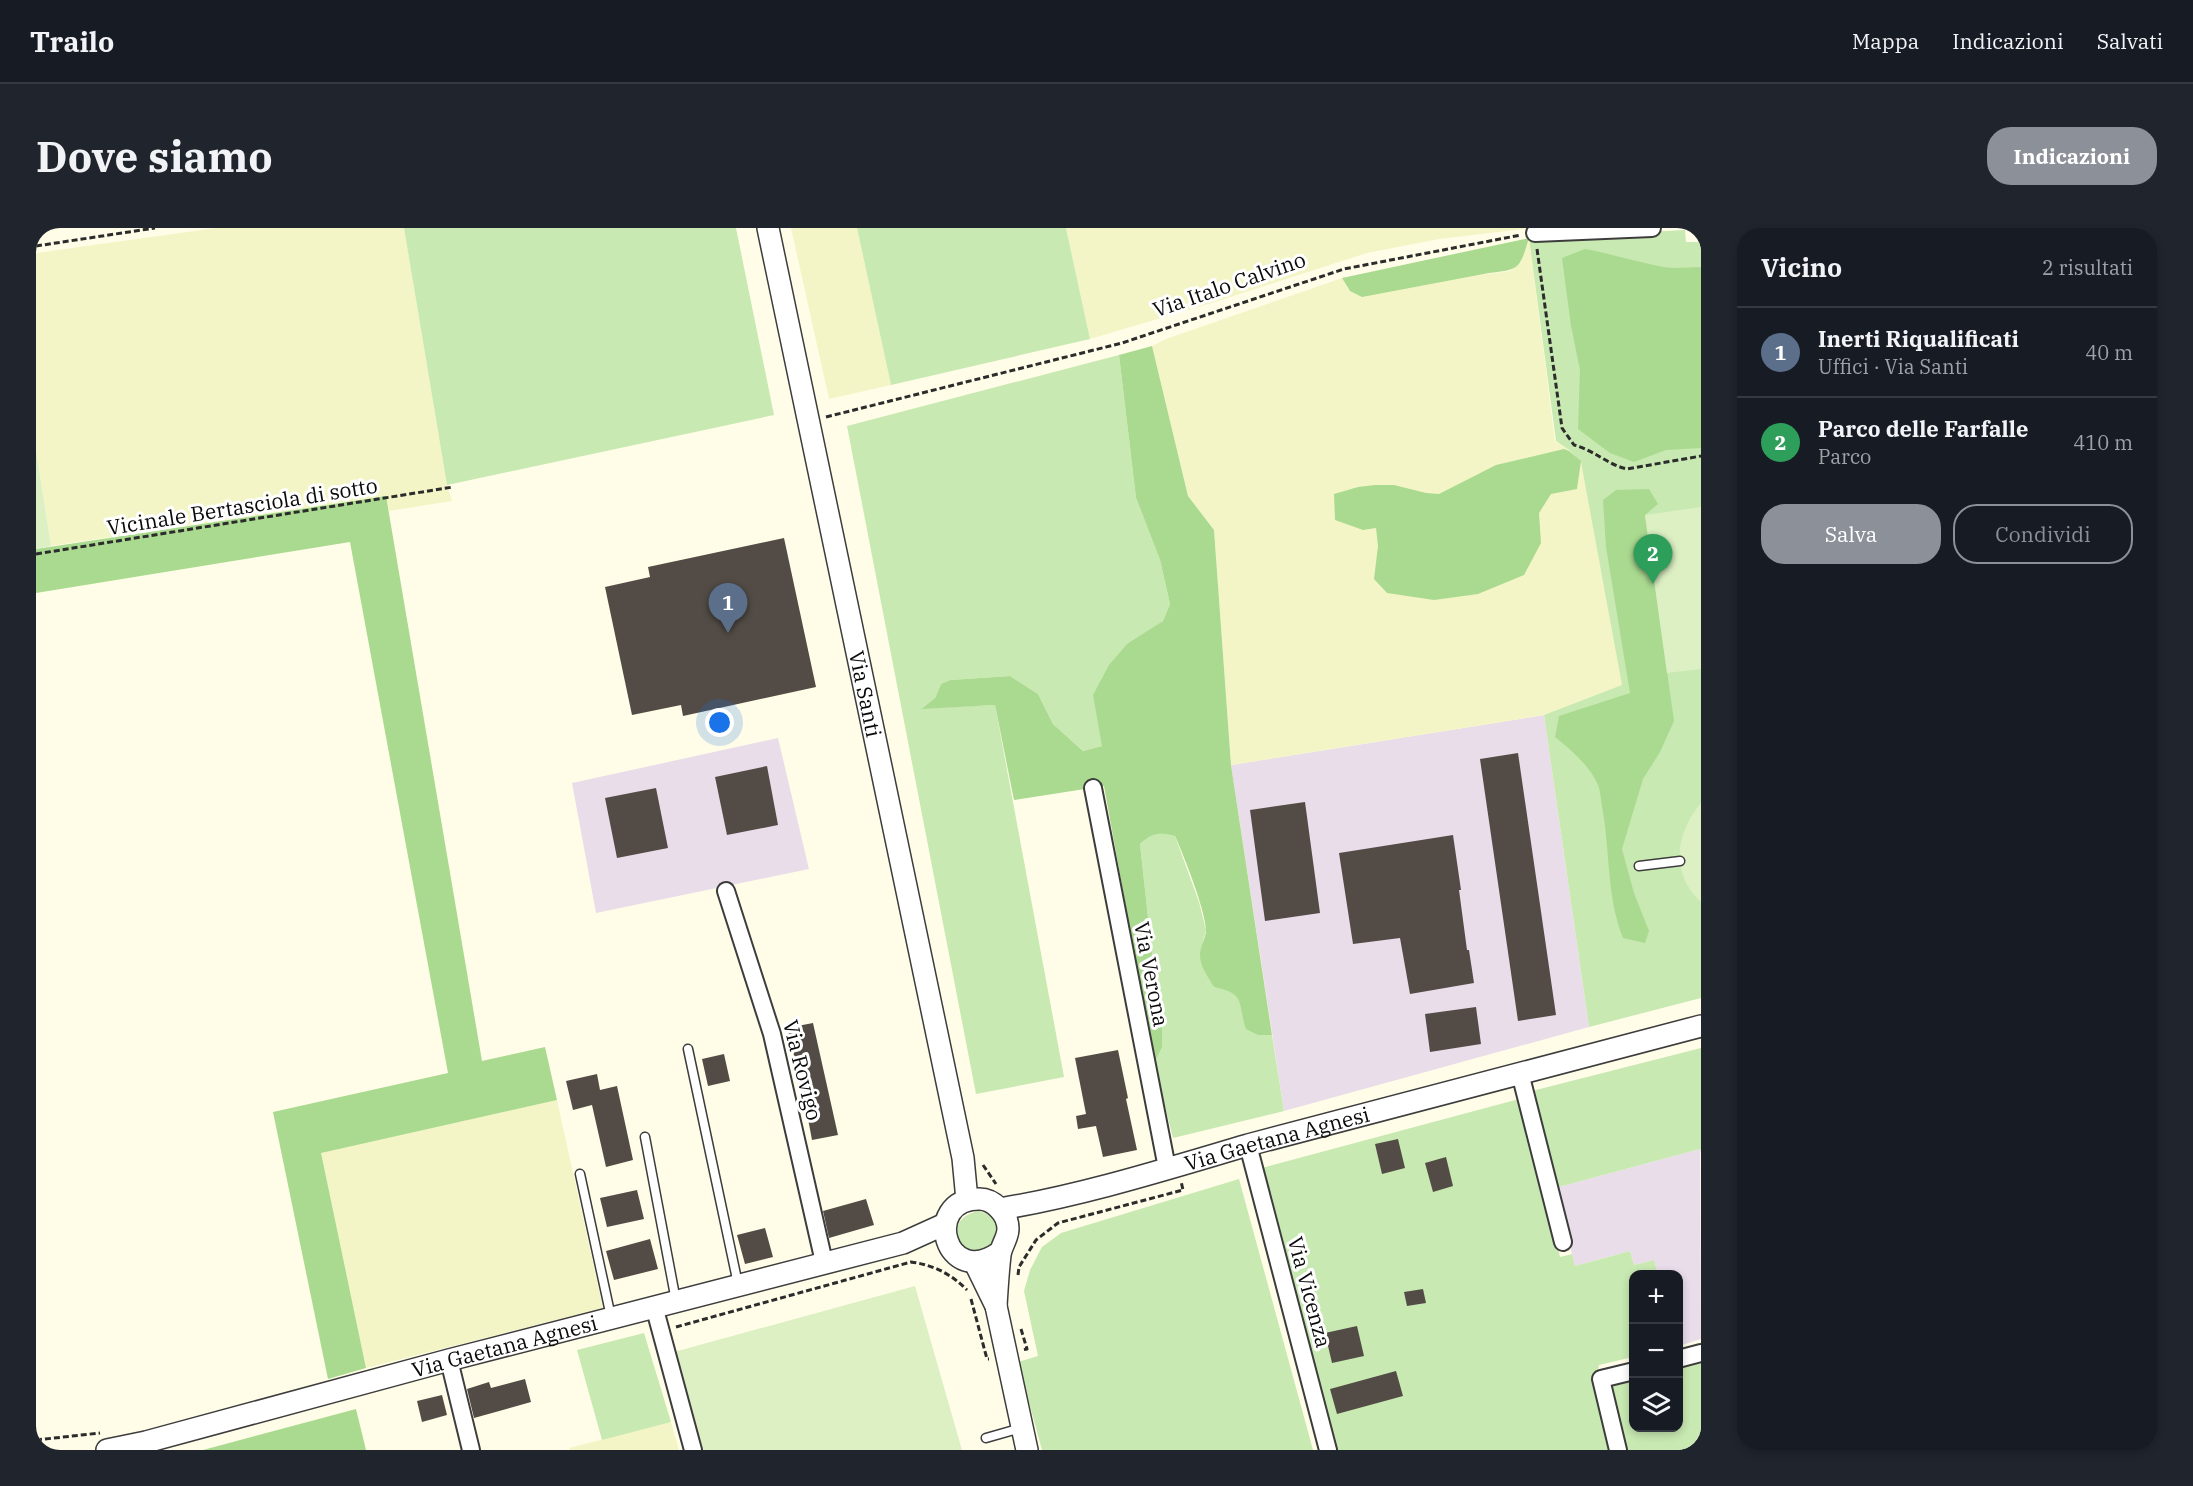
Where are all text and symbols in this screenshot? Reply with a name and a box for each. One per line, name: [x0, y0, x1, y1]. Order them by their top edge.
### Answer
text: Trailo: [30, 23, 114, 60]
text: Mappa: [1852, 27, 1919, 55]
text: Indicazioni: [1952, 27, 2064, 55]
text: Salvati: [2097, 27, 2163, 55]
button: Indicazioni: [1987, 127, 2157, 185]
text: Dove siamo: [36, 129, 273, 184]
street label: Via Italo Calvino: [1149, 245, 1309, 323]
text: Vicino: [1761, 250, 1842, 284]
text: 2 risultati: [2042, 254, 2133, 281]
text: Inerti Riqualificati: [1818, 324, 2019, 353]
text: 1: [1775, 339, 1787, 366]
text: 40 m: [2085, 339, 2133, 366]
text: Uffici · Via Santi: [1818, 353, 1968, 380]
text: Parco delle Farfalle: [1818, 414, 2028, 443]
text: 2: [1775, 429, 1787, 456]
text: 410 m: [2073, 429, 2133, 456]
text: Parco: [1818, 443, 1871, 470]
street label: Vicinale Bertasciola di sotto: [105, 471, 379, 541]
button: Salva: [1761, 504, 1941, 564]
button: Condividi: [1953, 504, 2133, 564]
pin: 2: [1634, 534, 1672, 584]
pin: 1: [708, 584, 748, 633]
street label: Via Santi: [843, 648, 888, 740]
your location: [705, 708, 734, 737]
street label: Via Verona: [1128, 919, 1176, 1029]
street label: Via Rovigo: [777, 1017, 829, 1123]
street label: Via Gaetana Agnesi: [1181, 1100, 1372, 1177]
street label: Via Vicenza: [1282, 1233, 1338, 1351]
map controls: [1629, 1270, 1683, 1432]
button: +: [1629, 1270, 1683, 1324]
street label: Via Gaetana Agnesi: [409, 1308, 600, 1383]
button: −: [1629, 1324, 1683, 1378]
button: layers: [1629, 1378, 1683, 1432]

